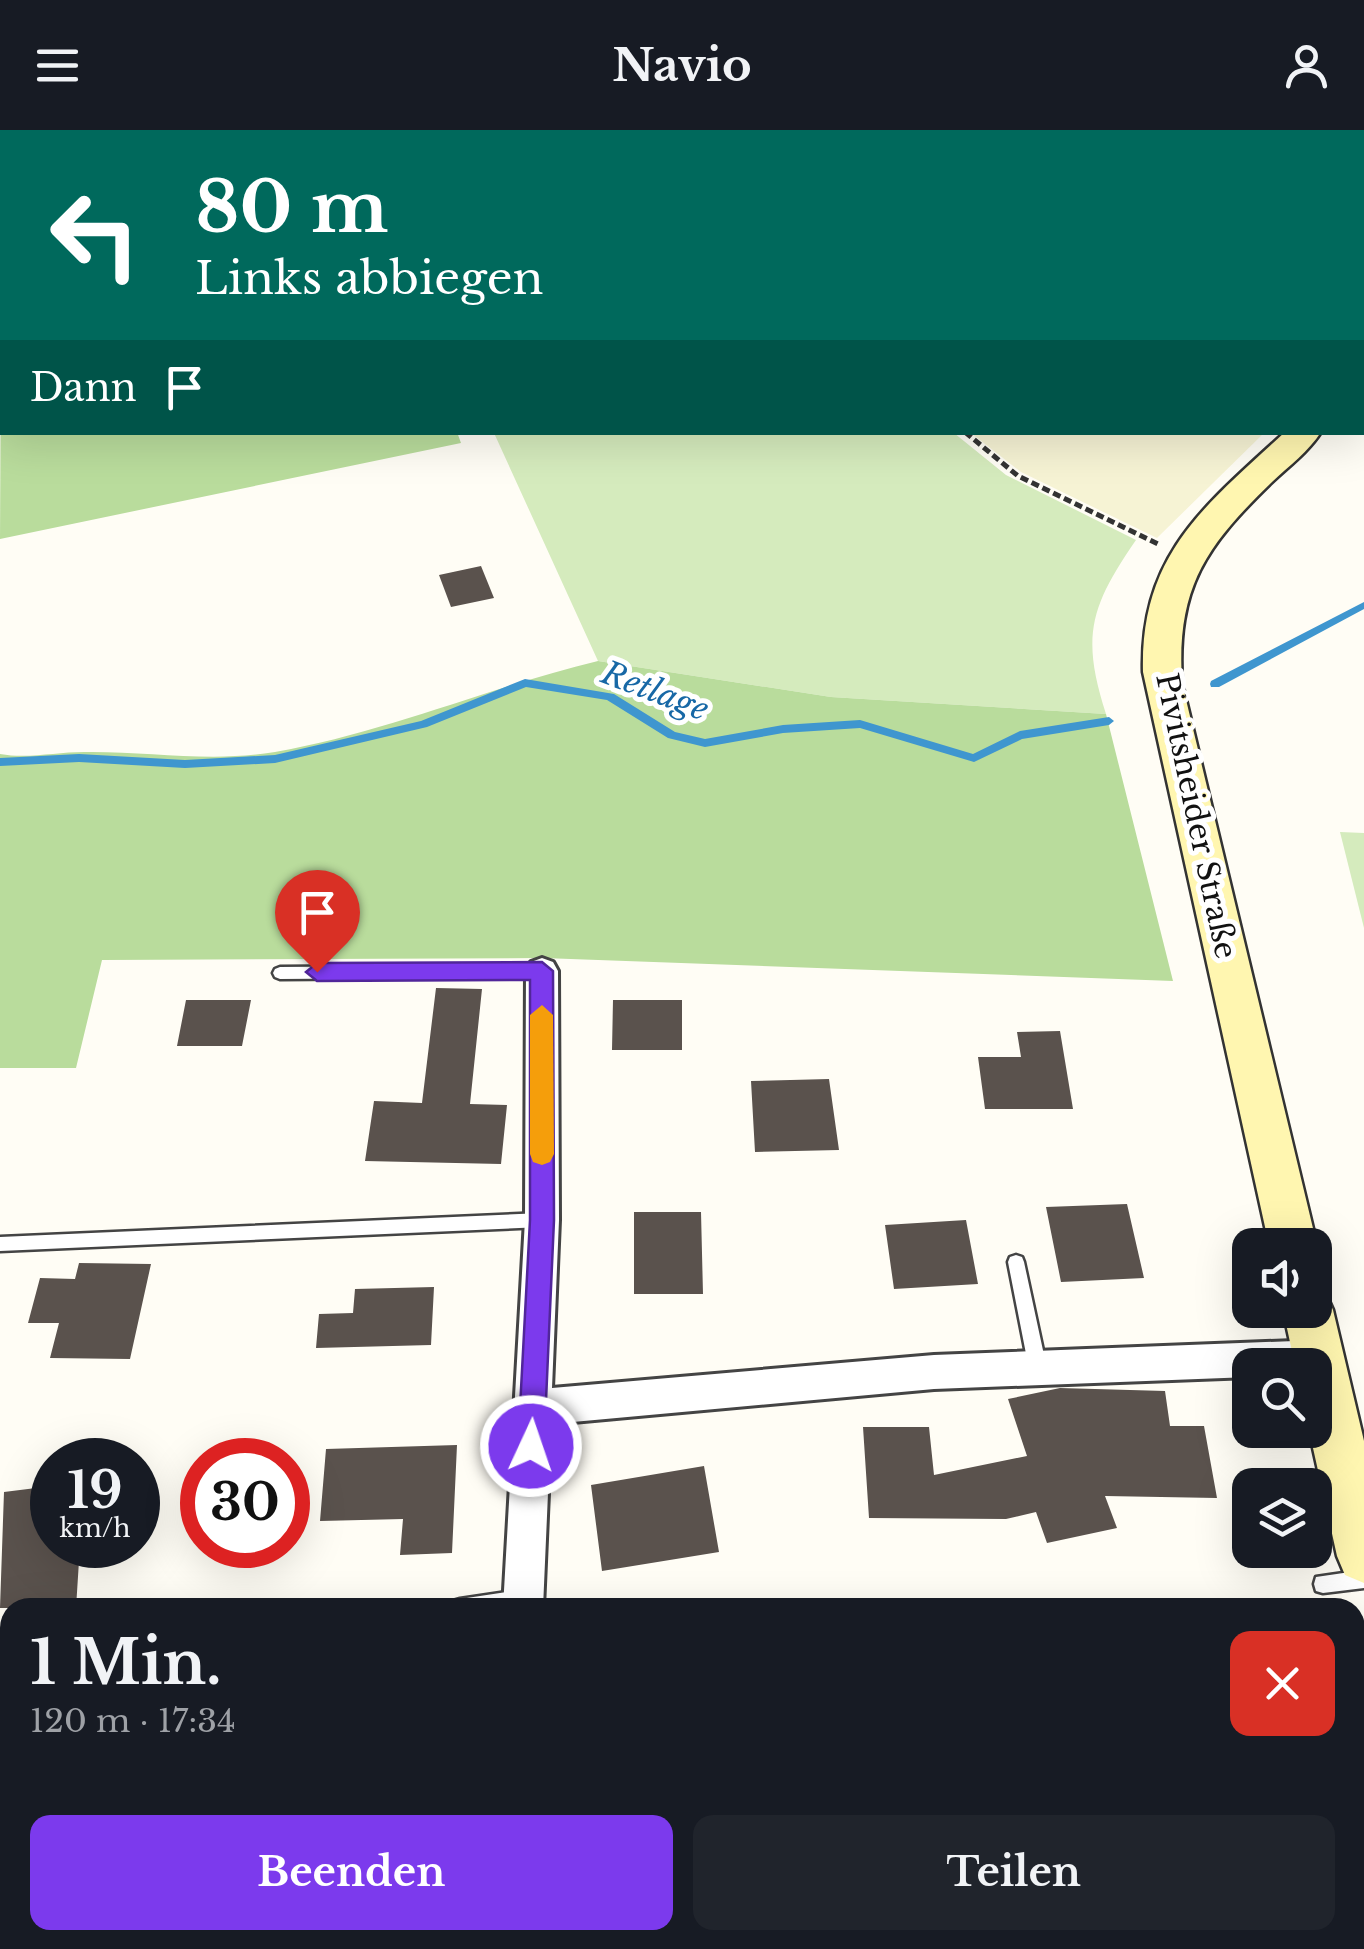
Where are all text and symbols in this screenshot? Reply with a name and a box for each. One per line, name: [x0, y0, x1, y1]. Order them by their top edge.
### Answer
text: Navio: [612, 37, 752, 93]
icon: menu: [30, 38, 85, 93]
icon: person: [1279, 38, 1334, 93]
text: 80 m: [195, 164, 388, 251]
icon: left: [30, 170, 160, 300]
text: Links abbiegen: [195, 250, 544, 306]
icon: arrive: [157, 360, 212, 415]
text: Dann: [30, 364, 137, 411]
water label: Retlage: [595, 652, 714, 730]
street label: Pivitsheider Straße: [1148, 670, 1245, 962]
pin: [275, 870, 360, 973]
icon: arrive: [290, 885, 345, 940]
map controls: [1232, 1228, 1332, 1568]
button: sound: [1232, 1228, 1332, 1328]
button: search: [1232, 1348, 1332, 1448]
position arrow: [479, 1394, 583, 1498]
speed limit sign: 30: [180, 1438, 310, 1568]
text: 19: [67, 1459, 123, 1522]
button: layers: [1232, 1468, 1332, 1568]
text: km/h: [60, 1513, 130, 1544]
text: 1 Min.: [30, 1626, 222, 1700]
button: close: [1230, 1631, 1335, 1736]
text: 120 m · 17:34: [30, 1701, 236, 1741]
button: Beenden: [30, 1815, 673, 1930]
button: Teilen: [693, 1815, 1335, 1930]

